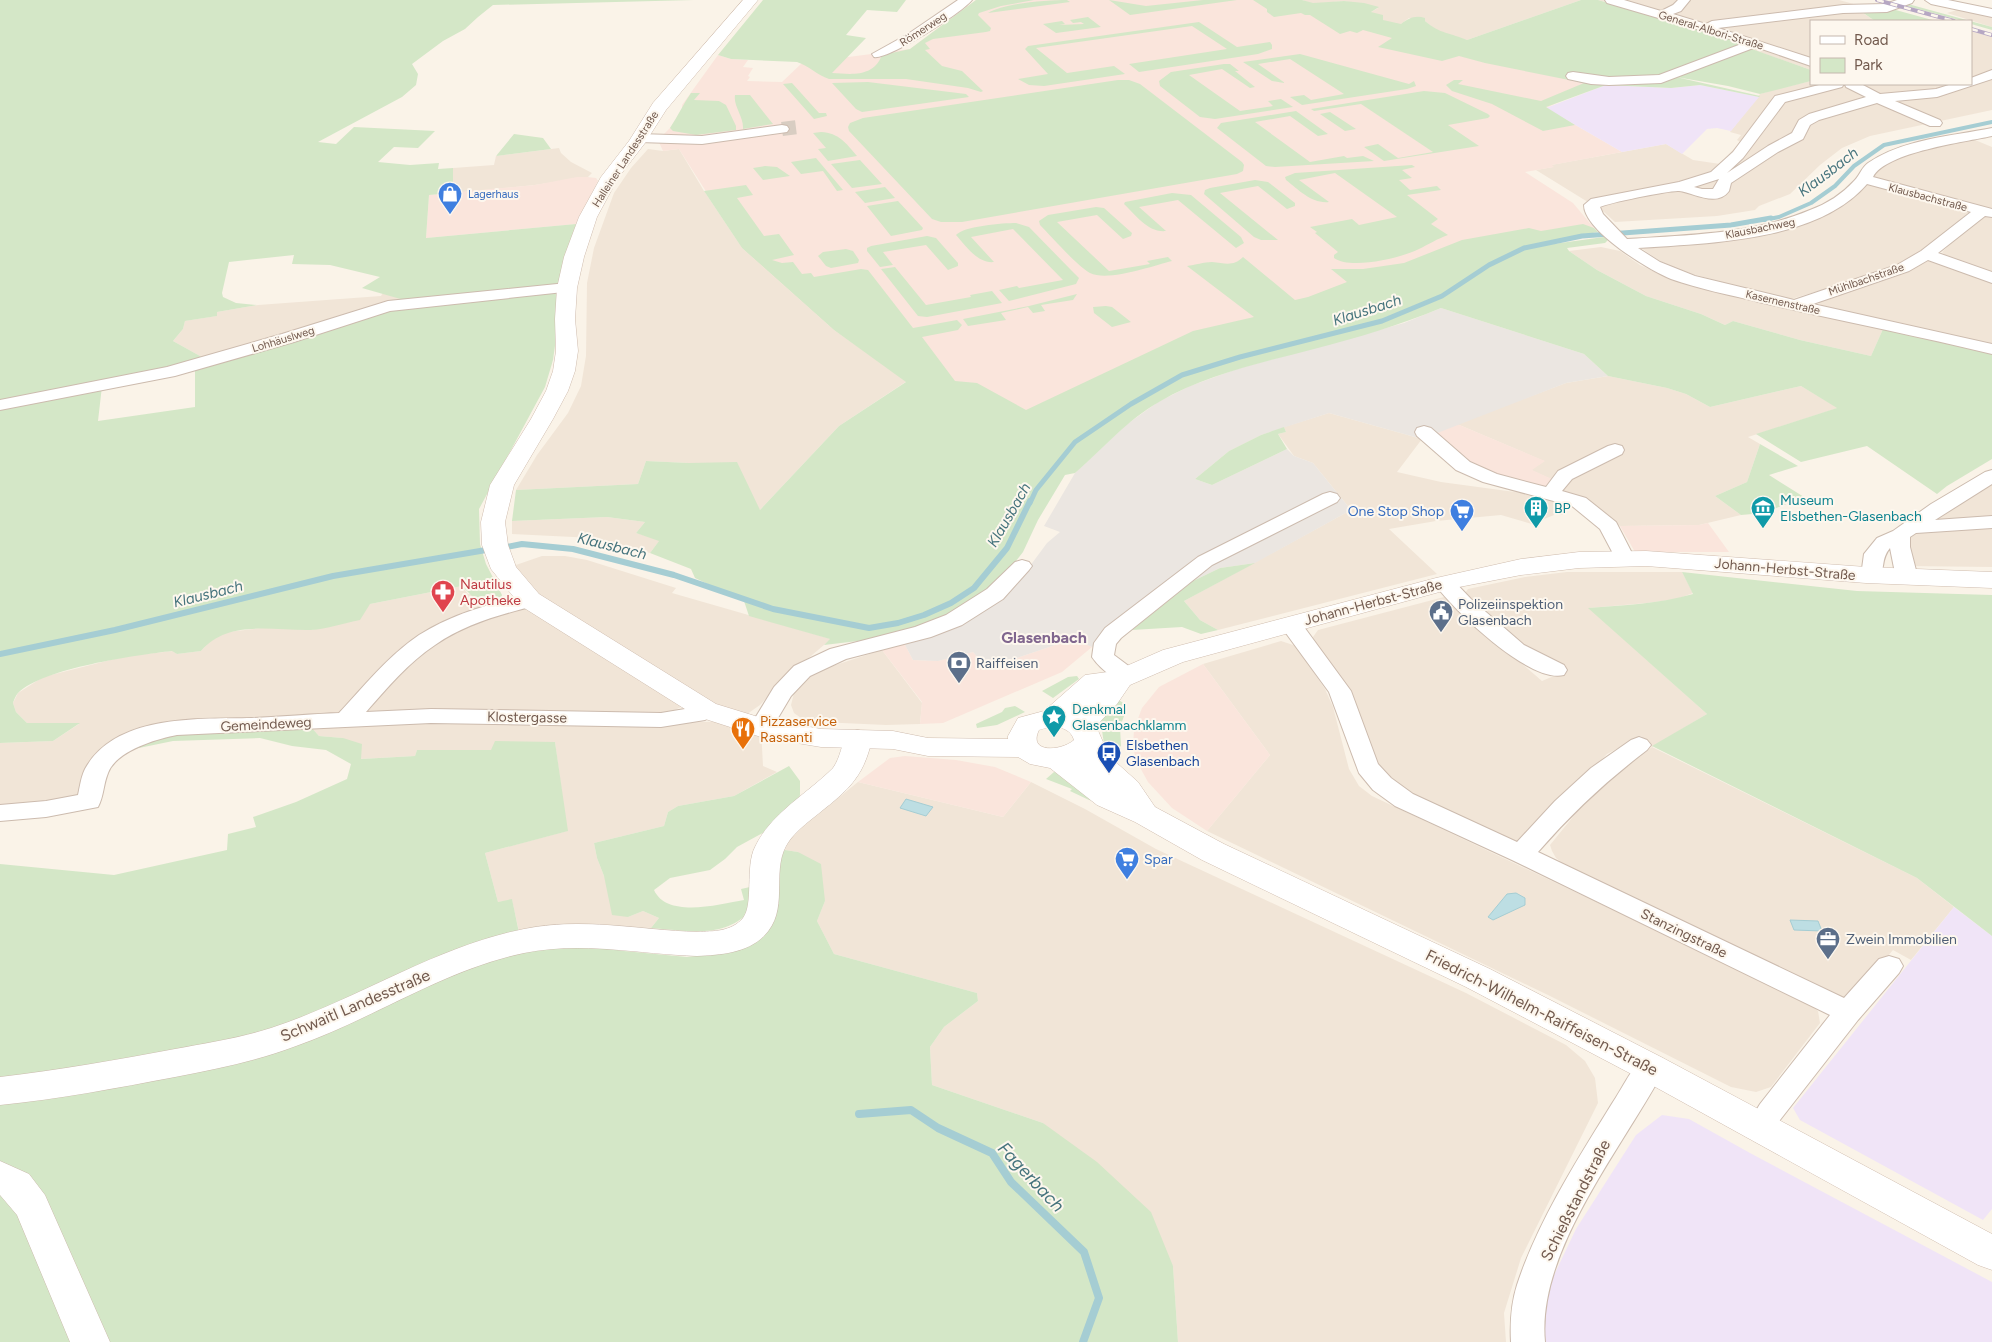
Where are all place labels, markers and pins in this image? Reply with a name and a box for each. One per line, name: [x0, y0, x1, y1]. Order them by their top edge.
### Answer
shop icon: Lagerhaus: [437, 181, 463, 215]
place label: Lagerhaus: [468, 188, 519, 201]
place label: Museum Elsbethen-Glasenbach: [1780, 492, 1922, 525]
building icon: BP: [1523, 495, 1549, 529]
museum icon: Museum Elsbethen-Glasenbach: [1750, 495, 1776, 529]
supermarket icon: One Stop Shop: [1449, 498, 1475, 532]
place label: BP: [1554, 500, 1571, 517]
place label: One Stop Shop: [1348, 503, 1444, 520]
place label: Nautilus Apotheke: [460, 576, 521, 609]
pharmacy icon: Nautilus Apotheke: [430, 579, 456, 613]
place label: Polizeiinspektion Glasenbach: [1458, 596, 1563, 629]
public building icon: Polizeiinspektion Glasenbach: [1428, 599, 1454, 633]
bank icon: Raiffeisen: [946, 650, 972, 684]
place label: Raiffeisen: [976, 655, 1038, 672]
place label: Denkmal Glasenbachklamm: [1072, 701, 1186, 734]
place icon: Denkmal Glasenbachklamm: [1041, 704, 1067, 738]
place label: Pizzaservice Rassanti: [760, 713, 837, 746]
restaurant icon: Pizzaservice Rassanti: [730, 716, 756, 750]
place label: Elsbethen Glasenbach: [1126, 737, 1200, 770]
bus stop icon: Elsbethen Glasenbach: [1096, 740, 1122, 774]
supermarket icon: Spar: [1114, 846, 1140, 880]
place label: Spar: [1144, 851, 1173, 868]
office icon: Zwein Immobilien: [1815, 926, 1841, 960]
place label: Zwein Immobilien: [1846, 931, 1957, 948]

